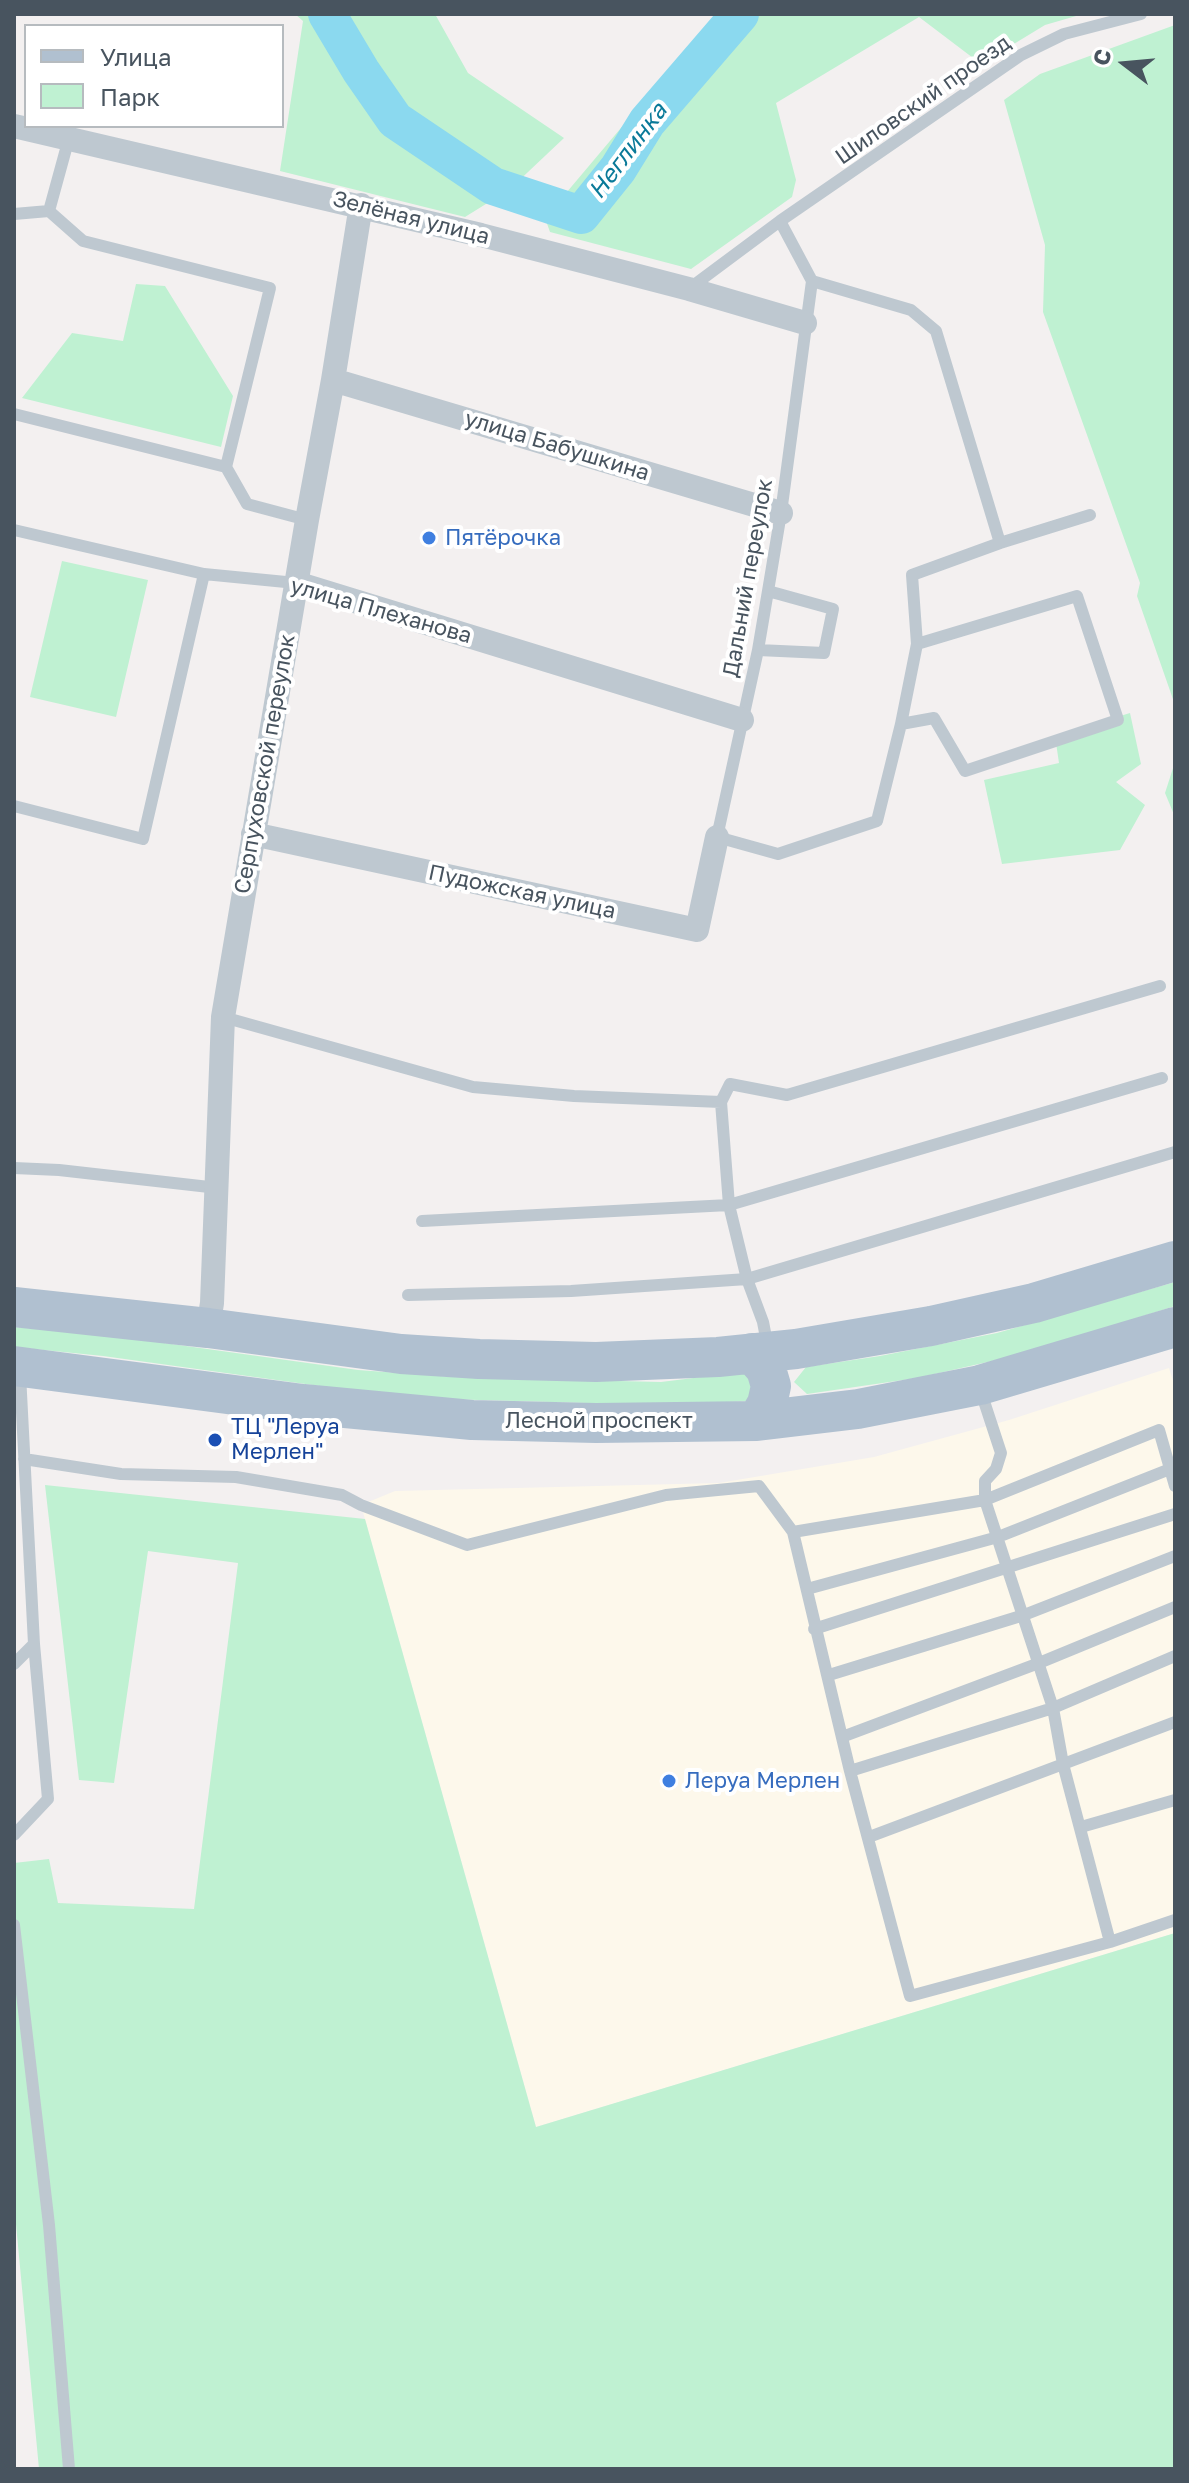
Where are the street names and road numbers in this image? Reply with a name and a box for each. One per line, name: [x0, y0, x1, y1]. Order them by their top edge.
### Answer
street label: Шиловский проезд: [830, 30, 1016, 170]
street label: Зелёная улица: [330, 186, 492, 250]
street label: улица Бабушкина: [461, 405, 653, 487]
street label: Дальний переулок: [718, 477, 778, 679]
street label: улица Плеханова: [287, 572, 475, 650]
street label: Серпуховской переулок: [229, 632, 301, 896]
street label: Пудожская улица: [426, 859, 618, 925]
street label: Лесной проспект: [505, 1408, 693, 1434]

